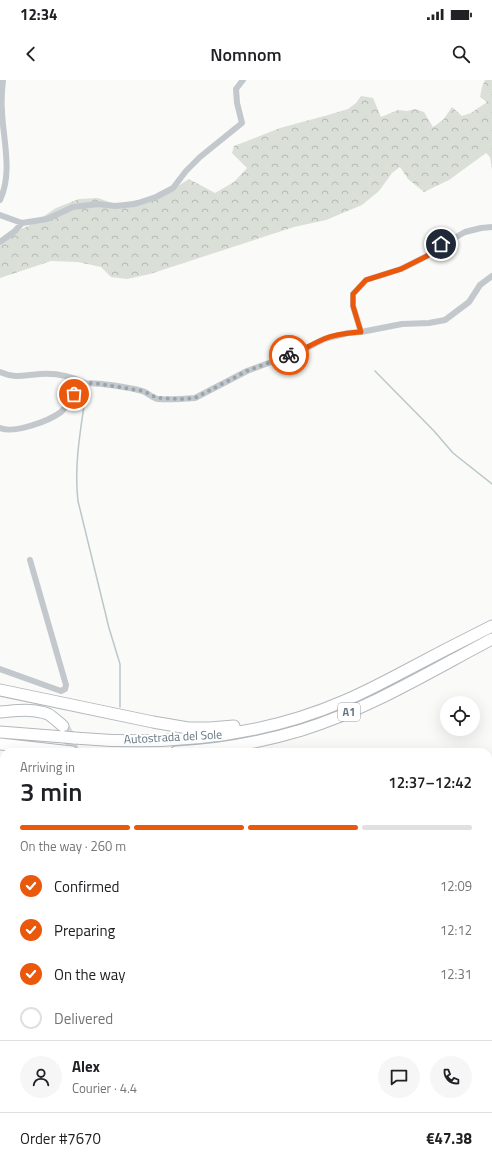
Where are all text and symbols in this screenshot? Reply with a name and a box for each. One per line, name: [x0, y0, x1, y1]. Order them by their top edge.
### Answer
text: 12:34: [20, 3, 57, 26]
text: Nomnom: [210, 41, 282, 68]
icon: back: [20, 43, 42, 65]
icon: search: [450, 43, 472, 65]
pin: [424, 227, 458, 261]
icon: home: [430, 233, 452, 255]
courier: [269, 335, 309, 375]
icon: bike: [278, 344, 300, 366]
pin: [57, 377, 91, 411]
icon: bag: [63, 383, 85, 405]
map controls: [440, 696, 480, 736]
button: locate: [440, 696, 480, 736]
road number: A1: [338, 703, 360, 721]
street label: Autostrada del Sole: [123, 724, 223, 749]
text: Arriving in: [20, 757, 75, 777]
text: 12:37–12:42: [388, 771, 472, 794]
text: 3 min: [20, 772, 83, 811]
text: On the way · 260 m: [20, 836, 126, 856]
icon: check: [20, 875, 42, 897]
text: Confirmed: [54, 875, 119, 898]
text: 12:09: [440, 876, 472, 896]
icon: check: [20, 919, 42, 941]
text: Preparing: [54, 919, 115, 942]
text: 12:12: [440, 920, 472, 940]
icon: check: [20, 963, 42, 985]
text: On the way: [54, 963, 126, 986]
text: 12:31: [440, 964, 472, 984]
text: Delivered: [54, 1007, 113, 1030]
text: Alex: [72, 1055, 100, 1078]
button: person: [20, 1056, 62, 1098]
button: chat: [378, 1056, 420, 1098]
button: phone: [430, 1056, 472, 1098]
text: Courier · 4.4: [72, 1078, 137, 1098]
text: Order #7670: [20, 1127, 101, 1150]
text: €47.38: [426, 1127, 472, 1150]

